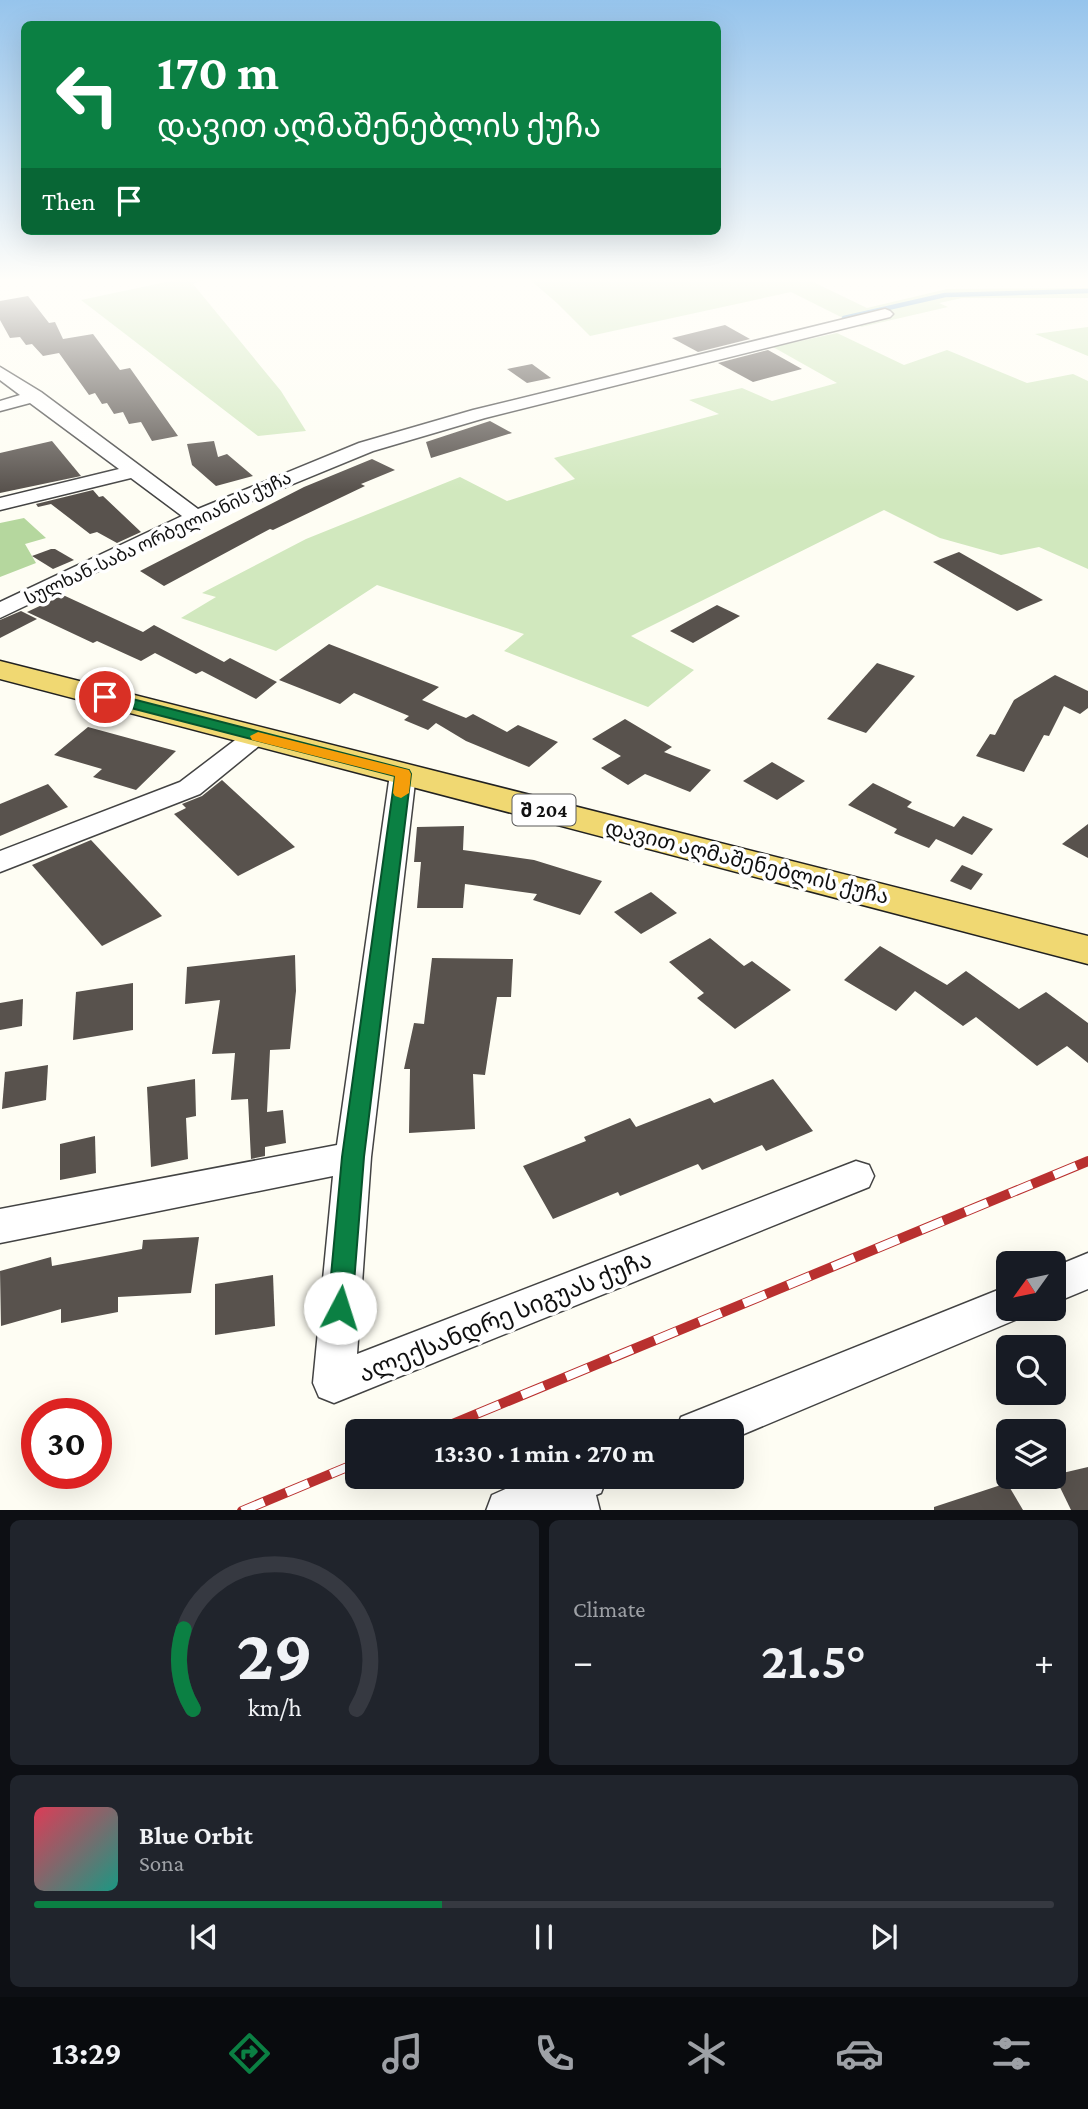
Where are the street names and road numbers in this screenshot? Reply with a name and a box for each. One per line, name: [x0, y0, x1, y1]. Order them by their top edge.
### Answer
street label: სულხან-საბა ორბელიანის ქუჩა: [22, 467, 295, 610]
road number: შ 204: [512, 794, 576, 825]
street label: დავით აღმაშენებლის ქუჩა: [603, 815, 891, 910]
street label: ალექსანდრე სიგუას ქუჩა: [355, 1245, 656, 1388]

